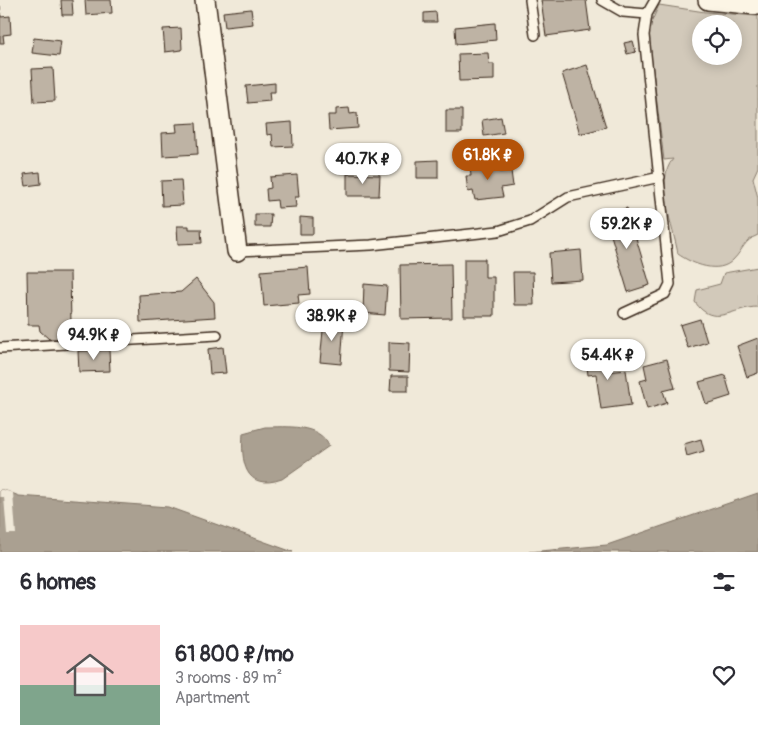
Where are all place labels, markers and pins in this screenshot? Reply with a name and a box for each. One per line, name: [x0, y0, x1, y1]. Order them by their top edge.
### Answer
pin: 61.8K ₽: [442, 138, 534, 181]
pin: 40.7K ₽: [317, 142, 409, 185]
pin: 59.2K ₽: [581, 208, 673, 250]
pin: 38.9K ₽: [286, 300, 378, 342]
pin: 94.9K ₽: [48, 318, 140, 361]
pin: 54.4K ₽: [562, 338, 654, 381]

